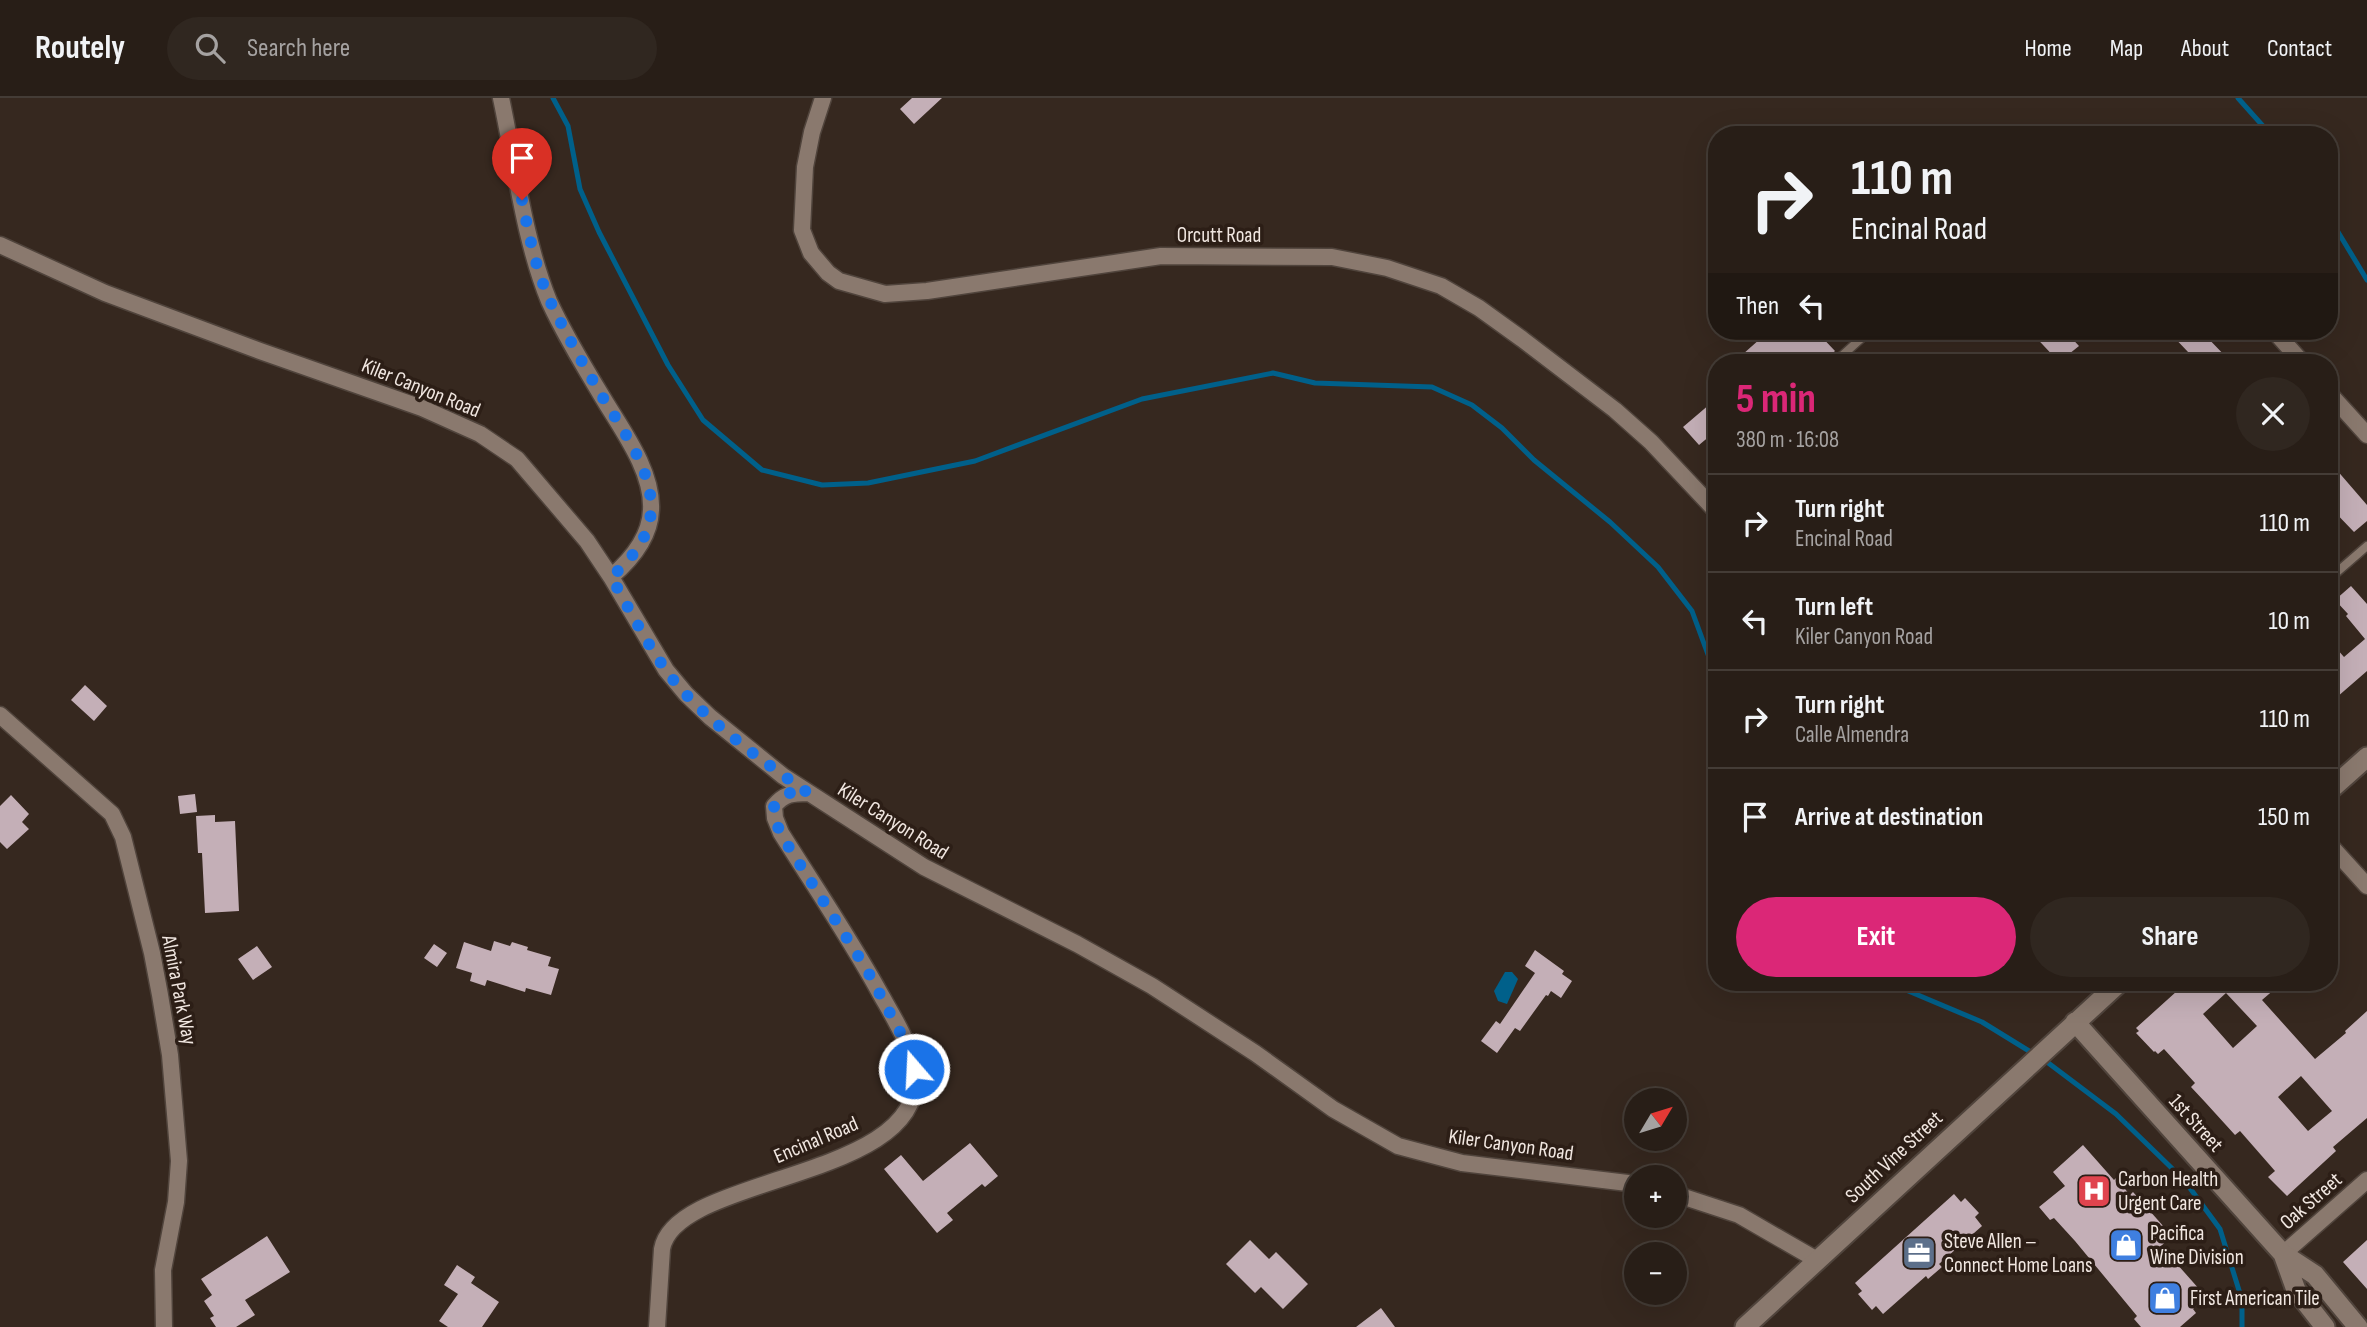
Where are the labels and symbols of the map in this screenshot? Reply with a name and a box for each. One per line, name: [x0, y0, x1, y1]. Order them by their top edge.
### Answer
pin: [492, 128, 552, 200]
street label: Orcutt Road: [1177, 223, 1261, 248]
street label: Kiler Canyon Road: [358, 353, 484, 423]
street label: Kiler Canyon Road: [833, 777, 953, 865]
street label: Almira Park Way: [156, 932, 202, 1047]
position arrow: [877, 1032, 951, 1106]
north arrow: [1624, 1088, 1687, 1152]
street label: 1st Street: [2164, 1089, 2228, 1157]
street label: South Vine Street: [1840, 1106, 1948, 1208]
street label: Encinal Road: [770, 1111, 862, 1169]
street label: Kiler Canyon Road: [1447, 1124, 1575, 1166]
place label: Carbon Health Urgent Care: [2118, 1167, 2218, 1216]
street label: Oak Street: [2275, 1167, 2347, 1235]
hospital icon: Carbon Health Urgent Care: [2075, 1172, 2113, 1210]
place label: Pacifica Wine Division: [2150, 1221, 2244, 1270]
shop icon: Pacifica Wine Division: [2107, 1226, 2145, 1264]
place label: Steve Allen – Connect Home Loans: [1944, 1229, 2093, 1278]
office icon: Steve Allen – Connect Home Loans: [1900, 1234, 1938, 1272]
shop icon: First American Tile: [2146, 1279, 2184, 1317]
place label: First American Tile: [2190, 1286, 2320, 1311]

